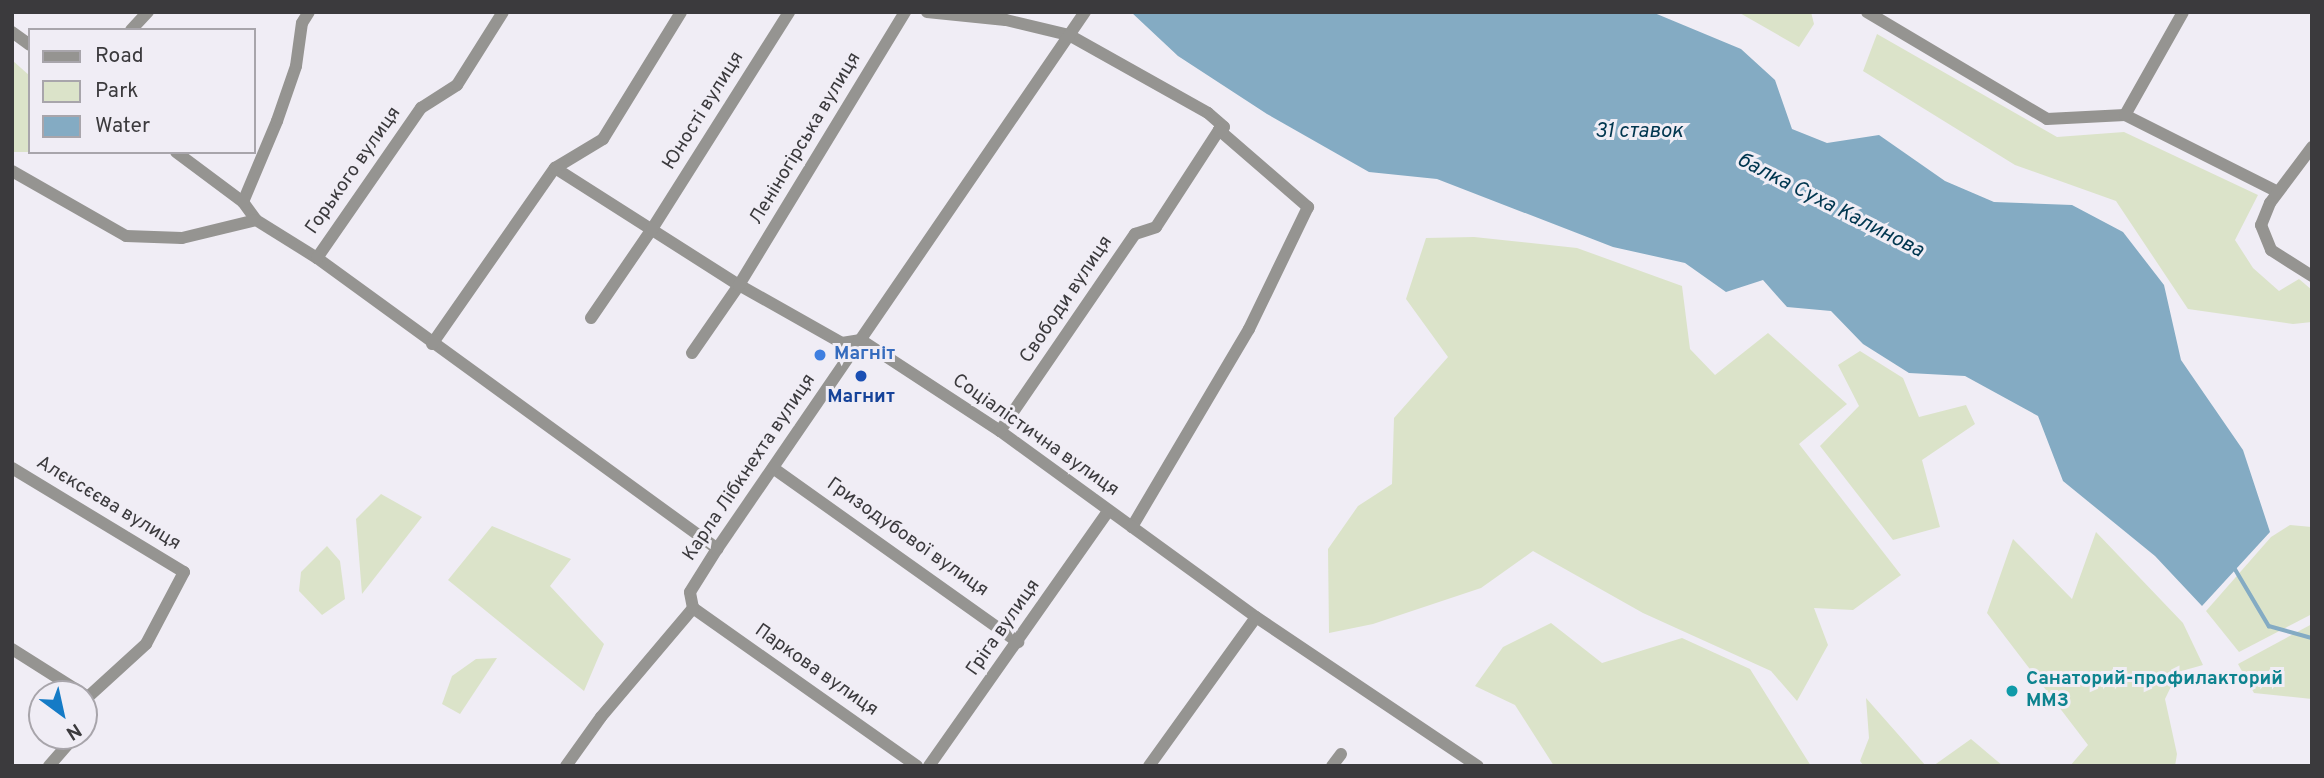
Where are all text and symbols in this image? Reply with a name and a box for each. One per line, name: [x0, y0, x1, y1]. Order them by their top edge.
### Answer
legend: [28, 28, 256, 154]
text: Road: [95, 43, 144, 70]
street label: Юності вулиця: [659, 48, 749, 174]
street label: Леніногірська вулиця: [745, 49, 867, 229]
text: Park: [95, 78, 138, 105]
street label: Горького вулиця: [301, 103, 407, 239]
text: Water: [95, 113, 150, 140]
water label: 31 ставок: [1595, 119, 1683, 145]
water label: балка Суха Калинова: [1732, 148, 1928, 264]
street label: Свободи вулиця: [1016, 232, 1118, 368]
place label: Магніт: [834, 344, 895, 366]
marker: Магніт: [812, 347, 828, 363]
marker: Магнит: [853, 368, 869, 384]
street label: Карла Лібкнехта вулиця: [679, 370, 821, 566]
street label: Соціалістична вулиця: [947, 370, 1123, 502]
place label: Магнит: [827, 387, 895, 409]
street label: Алєксєєва вулиця: [32, 452, 184, 556]
street label: Гризодубової вулиця: [822, 474, 992, 602]
street label: Гріга вулиця: [962, 575, 1046, 681]
street label: Паркова вулиця: [750, 620, 882, 722]
place label: Санаторий-профилакторий ММЗ: [2026, 669, 2283, 713]
north arrow: [28, 680, 98, 750]
marker: Санаторий-профилакторий ММЗ: [2004, 683, 2020, 699]
text: N: [61, 717, 86, 745]

